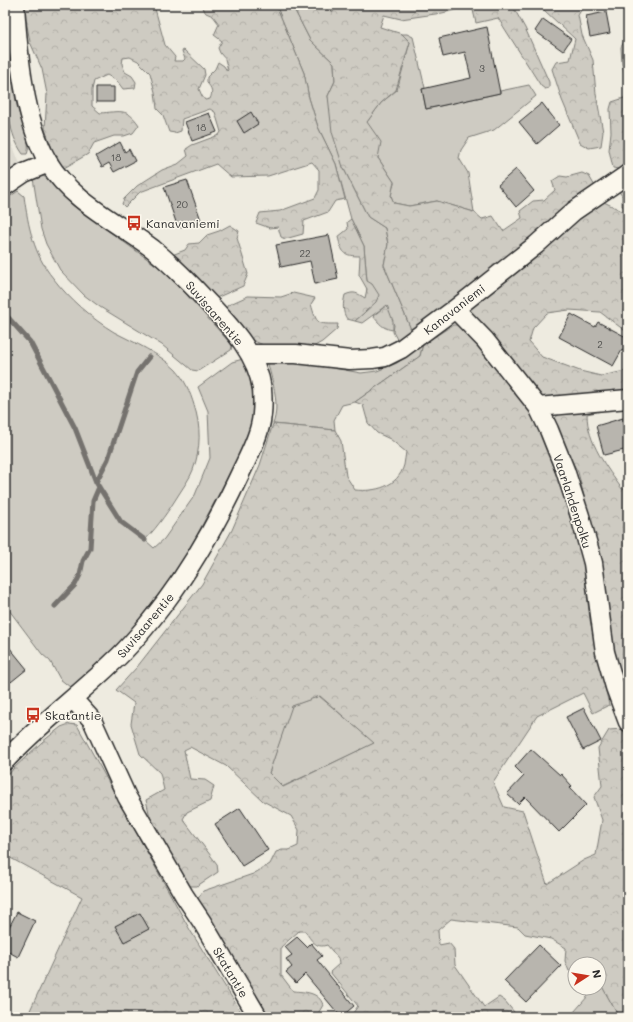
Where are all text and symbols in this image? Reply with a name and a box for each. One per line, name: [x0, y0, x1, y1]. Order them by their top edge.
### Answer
house number: 3: [479, 61, 485, 75]
house number: 18: [196, 120, 206, 134]
house number: 18: [111, 150, 121, 164]
house number: 20: [176, 197, 188, 211]
bus stop icon: Kanavaniemi: [125, 214, 143, 232]
place label: Kanavaniemi: [146, 215, 220, 231]
house number: 22: [299, 246, 311, 260]
street label: Suvisaarentie: [183, 277, 247, 349]
street label: Kanavaniemi: [420, 280, 488, 338]
house number: 2: [597, 337, 603, 351]
street label: Vaarlahdenpolku: [550, 452, 596, 550]
street label: Suvisaarentie: [113, 589, 177, 661]
bus stop icon: Skatantie: [24, 706, 42, 724]
place label: Skatantie: [45, 707, 101, 723]
street label: Skatantie: [210, 944, 252, 1000]
north arrow: [567, 956, 607, 996]
text: N: [589, 968, 605, 979]

